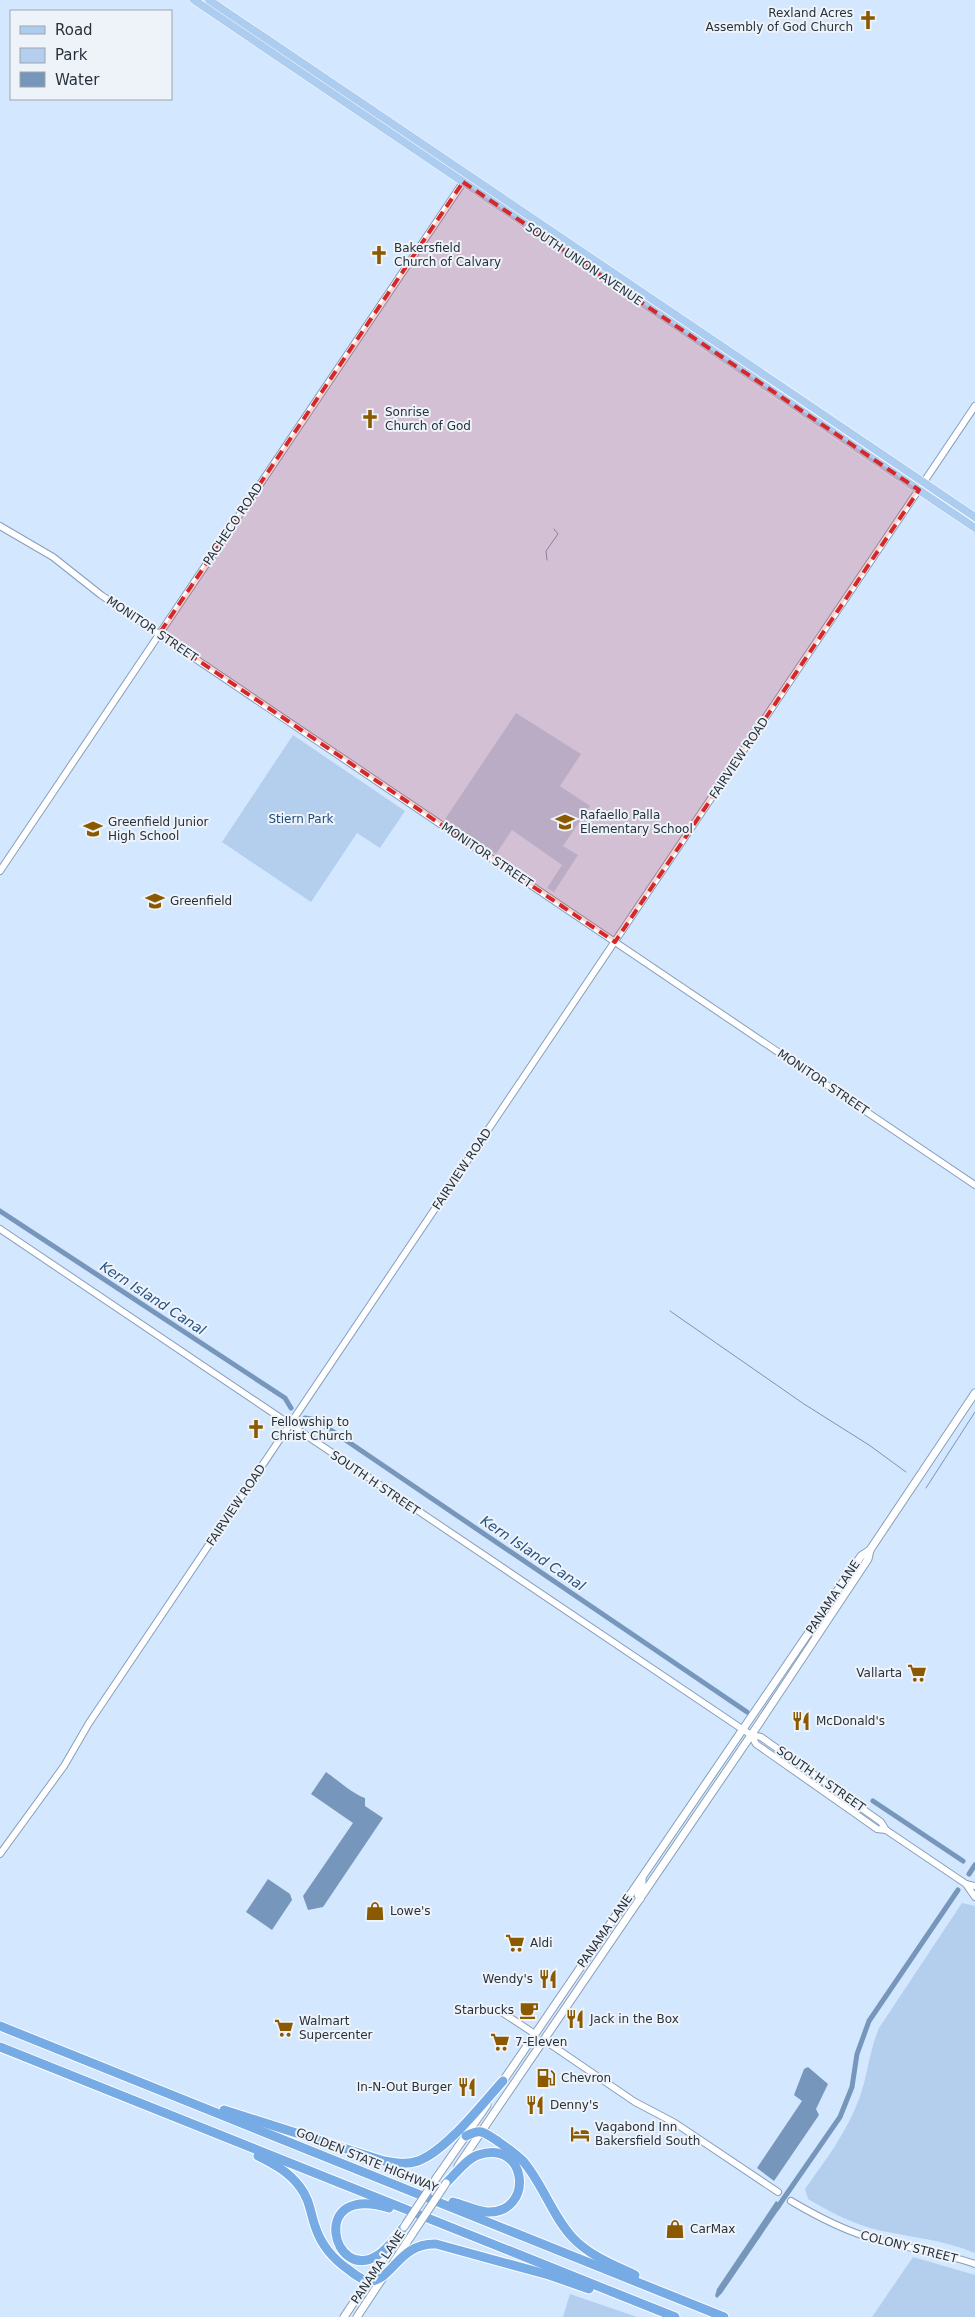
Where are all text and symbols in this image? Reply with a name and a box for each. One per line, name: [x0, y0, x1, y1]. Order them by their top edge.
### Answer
place label: Rexland Acres Assembly of God Church: [705, 6, 853, 34]
church icon: Rexland Acres Assembly of God Church: [857, 9, 879, 31]
legend: [10, 10, 172, 100]
text: Road: [55, 21, 93, 39]
text: Park: [55, 46, 88, 64]
text: Water: [55, 71, 100, 89]
street label: SOUTH UNION AVENUE: [523, 220, 645, 308]
place label: Bakersfield Church of Calvary: [394, 241, 501, 269]
church icon: Bakersfield Church of Calvary: [368, 244, 390, 266]
place label: Sonrise Church of God: [385, 405, 471, 433]
church icon: Sonrise Church of God: [359, 408, 381, 430]
street label: PACHECO ROAD: [200, 480, 266, 568]
street label: MONITOR STREET: [104, 593, 201, 665]
street label: FAIRVIEW ROAD: [707, 715, 771, 801]
place label: Rafaello Palla Elementary School: [580, 808, 693, 836]
school or university icon: Rafaello Palla Elementary School: [554, 811, 576, 833]
park label: Stiern Park: [268, 812, 334, 826]
place label: Greenfield Junior High School: [108, 815, 208, 843]
school or university icon: Greenfield Junior High School: [82, 818, 104, 840]
street label: MONITOR STREET: [439, 819, 536, 891]
school or university icon: Greenfield: [144, 890, 166, 912]
place label: Greenfield: [170, 894, 232, 908]
street label: MONITOR STREET: [775, 1046, 872, 1118]
street label: FAIRVIEW ROAD: [430, 1126, 494, 1212]
water label: Kern Island Canal: [97, 1258, 209, 1338]
place label: Fellowship to Christ Church: [271, 1415, 353, 1443]
church icon: Fellowship to Christ Church: [245, 1418, 267, 1440]
street label: SOUTH H STREET: [328, 1448, 423, 1518]
street label: FAIRVIEW ROAD: [204, 1462, 268, 1548]
water label: Kern Island Canal: [478, 1512, 588, 1594]
street label: PANAMA LANE: [803, 1557, 863, 1637]
supermarket icon: Vallarta: [906, 1662, 928, 1684]
place label: Vallarta: [856, 1666, 902, 1680]
restaurant icon: McDonald's: [790, 1710, 812, 1732]
place label: McDonald's: [816, 1714, 885, 1728]
street label: SOUTH H STREET: [774, 1743, 868, 1815]
street label: PANAMA LANE: [575, 1892, 635, 1970]
shop icon: Lowe's: [364, 1900, 386, 1922]
place label: Lowe's: [390, 1904, 431, 1918]
supermarket icon: Aldi: [504, 1932, 526, 1954]
place label: Aldi: [530, 1936, 553, 1950]
restaurant icon: Wendy's: [537, 1968, 559, 1990]
place label: Wendy's: [483, 1972, 533, 1986]
cafe icon: Starbucks: [518, 1999, 540, 2021]
place label: Starbucks: [454, 2003, 514, 2017]
restaurant icon: Jack in the Box: [564, 2008, 586, 2030]
place label: Jack in the Box: [589, 2012, 679, 2026]
place label: Walmart Supercenter: [299, 2014, 373, 2042]
supermarket icon: Walmart Supercenter: [273, 2017, 295, 2039]
supermarket icon: 7-Eleven: [489, 2031, 511, 2053]
place label: 7-Eleven: [515, 2035, 567, 2049]
fuel station icon: Chevron: [535, 2067, 557, 2089]
place label: Chevron: [561, 2071, 611, 2085]
restaurant icon: In-N-Out Burger: [456, 2076, 478, 2098]
place label: In-N-Out Burger: [357, 2080, 452, 2094]
restaurant icon: Denny's: [524, 2094, 546, 2116]
place label: Denny's: [550, 2098, 599, 2112]
place label: Vagabond Inn Bakersfield South: [595, 2120, 700, 2148]
hotel icon: Vagabond Inn Bakersfield South: [569, 2123, 591, 2145]
street label: GOLDEN STATE HIGHWAY: [294, 2125, 441, 2195]
shop icon: CarMax: [664, 2218, 686, 2240]
place label: CarMax: [690, 2222, 735, 2236]
street label: PANAMA LANE: [348, 2227, 408, 2307]
street label: COLONY STREET: [859, 2228, 960, 2266]

